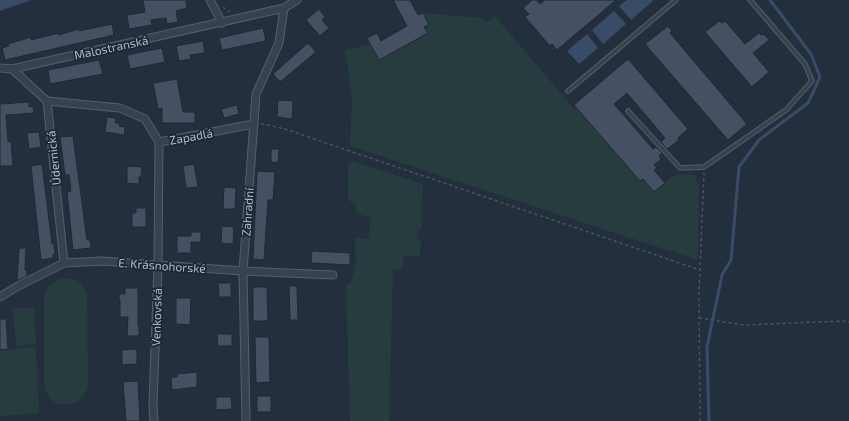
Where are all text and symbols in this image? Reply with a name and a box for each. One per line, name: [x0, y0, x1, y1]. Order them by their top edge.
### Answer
street label: Malostranská: [73, 32, 149, 62]
street label: Zapadlá: [168, 125, 214, 147]
street label: Údernická: [43, 130, 63, 186]
street label: Zahradní: [238, 186, 256, 237]
street label: E. Krásnohorské: [118, 255, 206, 275]
street label: Venkovská: [148, 288, 164, 346]

